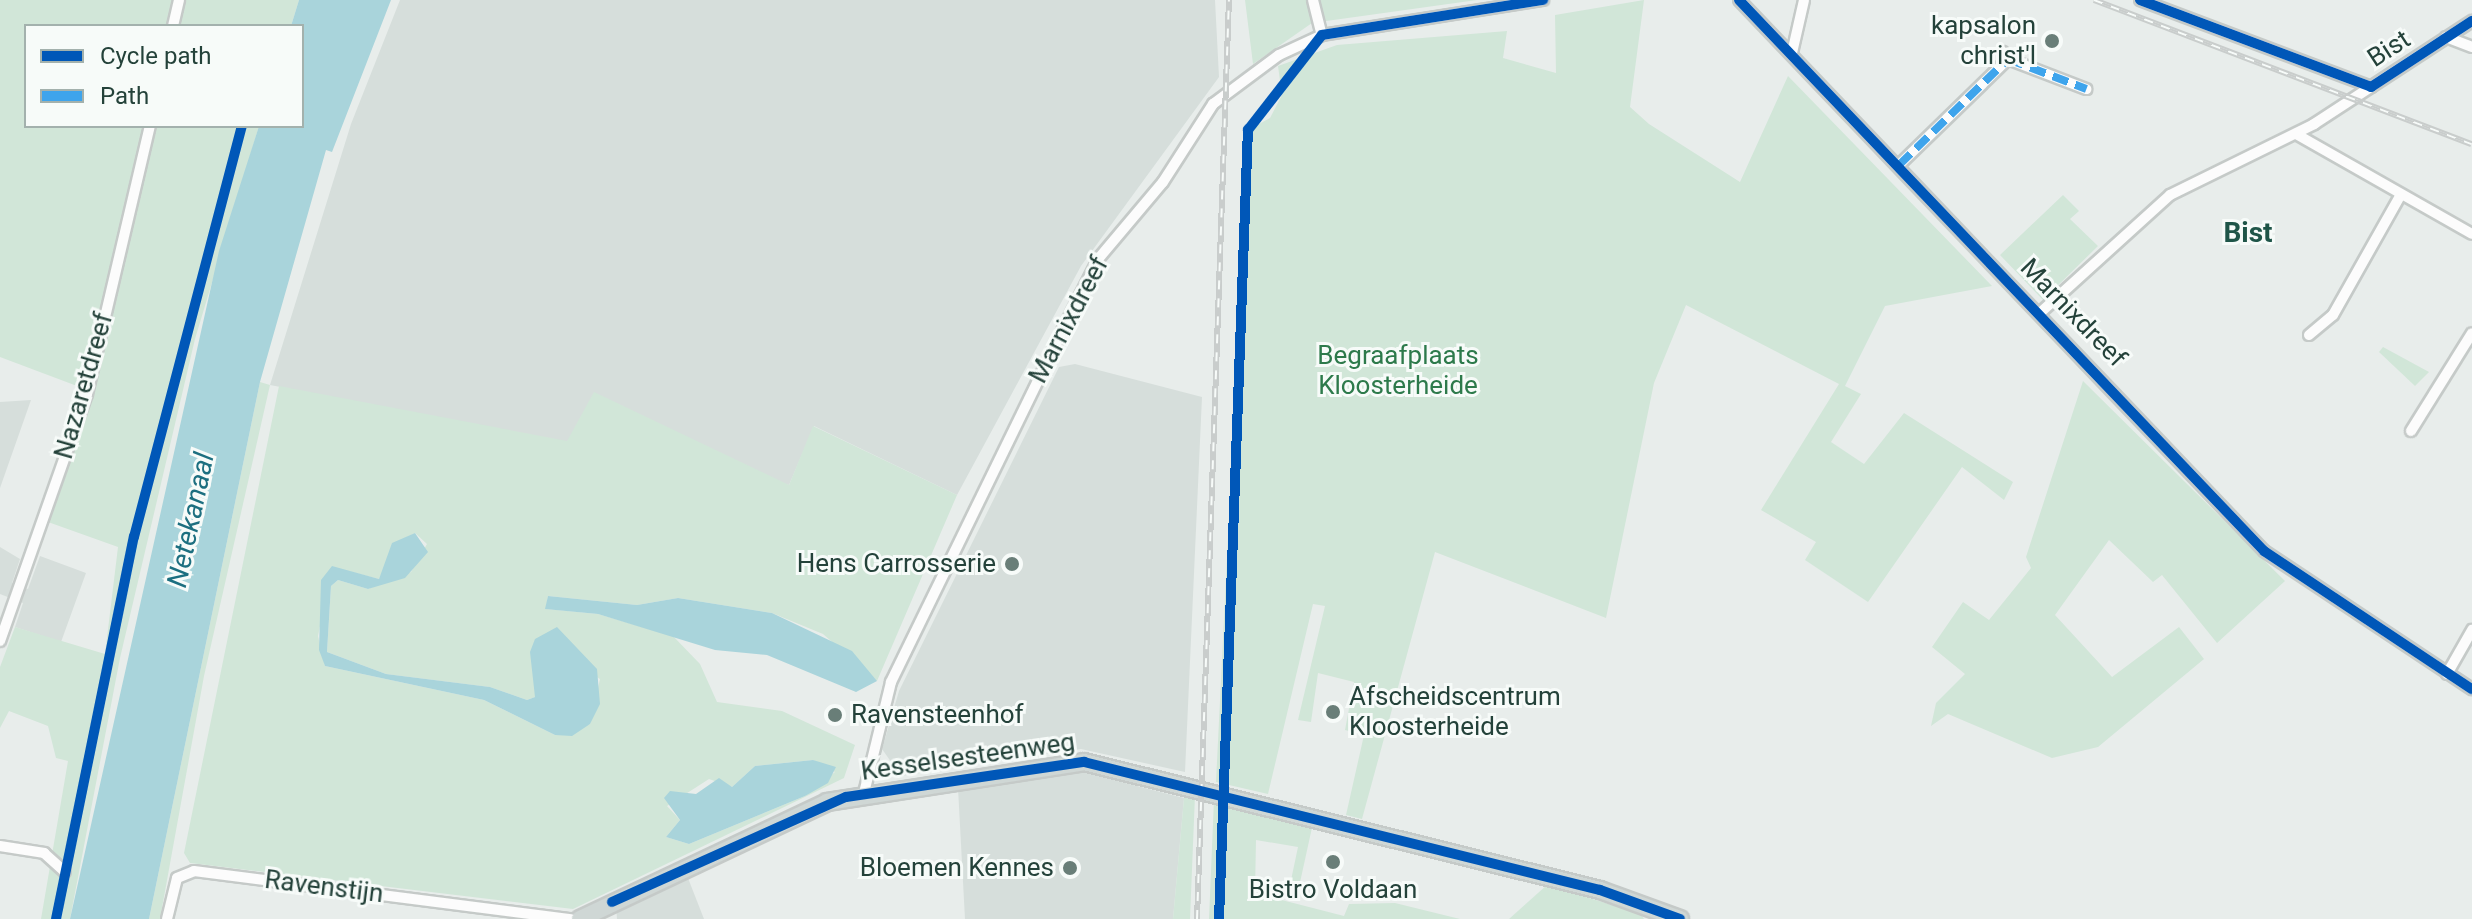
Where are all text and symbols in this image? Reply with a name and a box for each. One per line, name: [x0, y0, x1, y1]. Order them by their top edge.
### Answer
place label: kapsalon christ'l: [1931, 10, 2036, 72]
legend: [24, 24, 304, 128]
street label: Bist: [2362, 24, 2416, 74]
marker: kapsalon christ'l: [2043, 32, 2061, 50]
text: Cycle path: [100, 42, 212, 70]
text: Path: [100, 82, 149, 110]
district label: Bist: [2223, 216, 2273, 250]
street label: Marnixdreef: [1023, 251, 1115, 389]
street label: Marnixdreef: [2014, 252, 2132, 374]
street label: Nazaretdreef: [48, 309, 120, 463]
park label: Begraafplaats Kloosterheide: [1317, 340, 1479, 402]
water label: Netekanaal: [160, 450, 222, 590]
place label: Hens Carrosserie: [797, 548, 996, 580]
marker: Hens Carrosserie: [1003, 555, 1021, 573]
place label: Afscheidscentrum Kloosterheide: [1349, 681, 1561, 742]
place label: Ravensteenhof: [851, 699, 1024, 731]
marker: Afscheidscentrum Kloosterheide: [1324, 703, 1342, 721]
marker: Ravensteenhof: [826, 706, 844, 724]
street label: Kesselsesteenweg: [859, 727, 1077, 787]
place label: Bloemen Kennes: [860, 852, 1054, 884]
marker: Bistro Voldaan: [1324, 853, 1342, 871]
marker: Bloemen Kennes: [1061, 859, 1079, 877]
street label: Ravenstijn: [263, 864, 385, 910]
place label: Bistro Voldaan: [1249, 874, 1417, 906]

